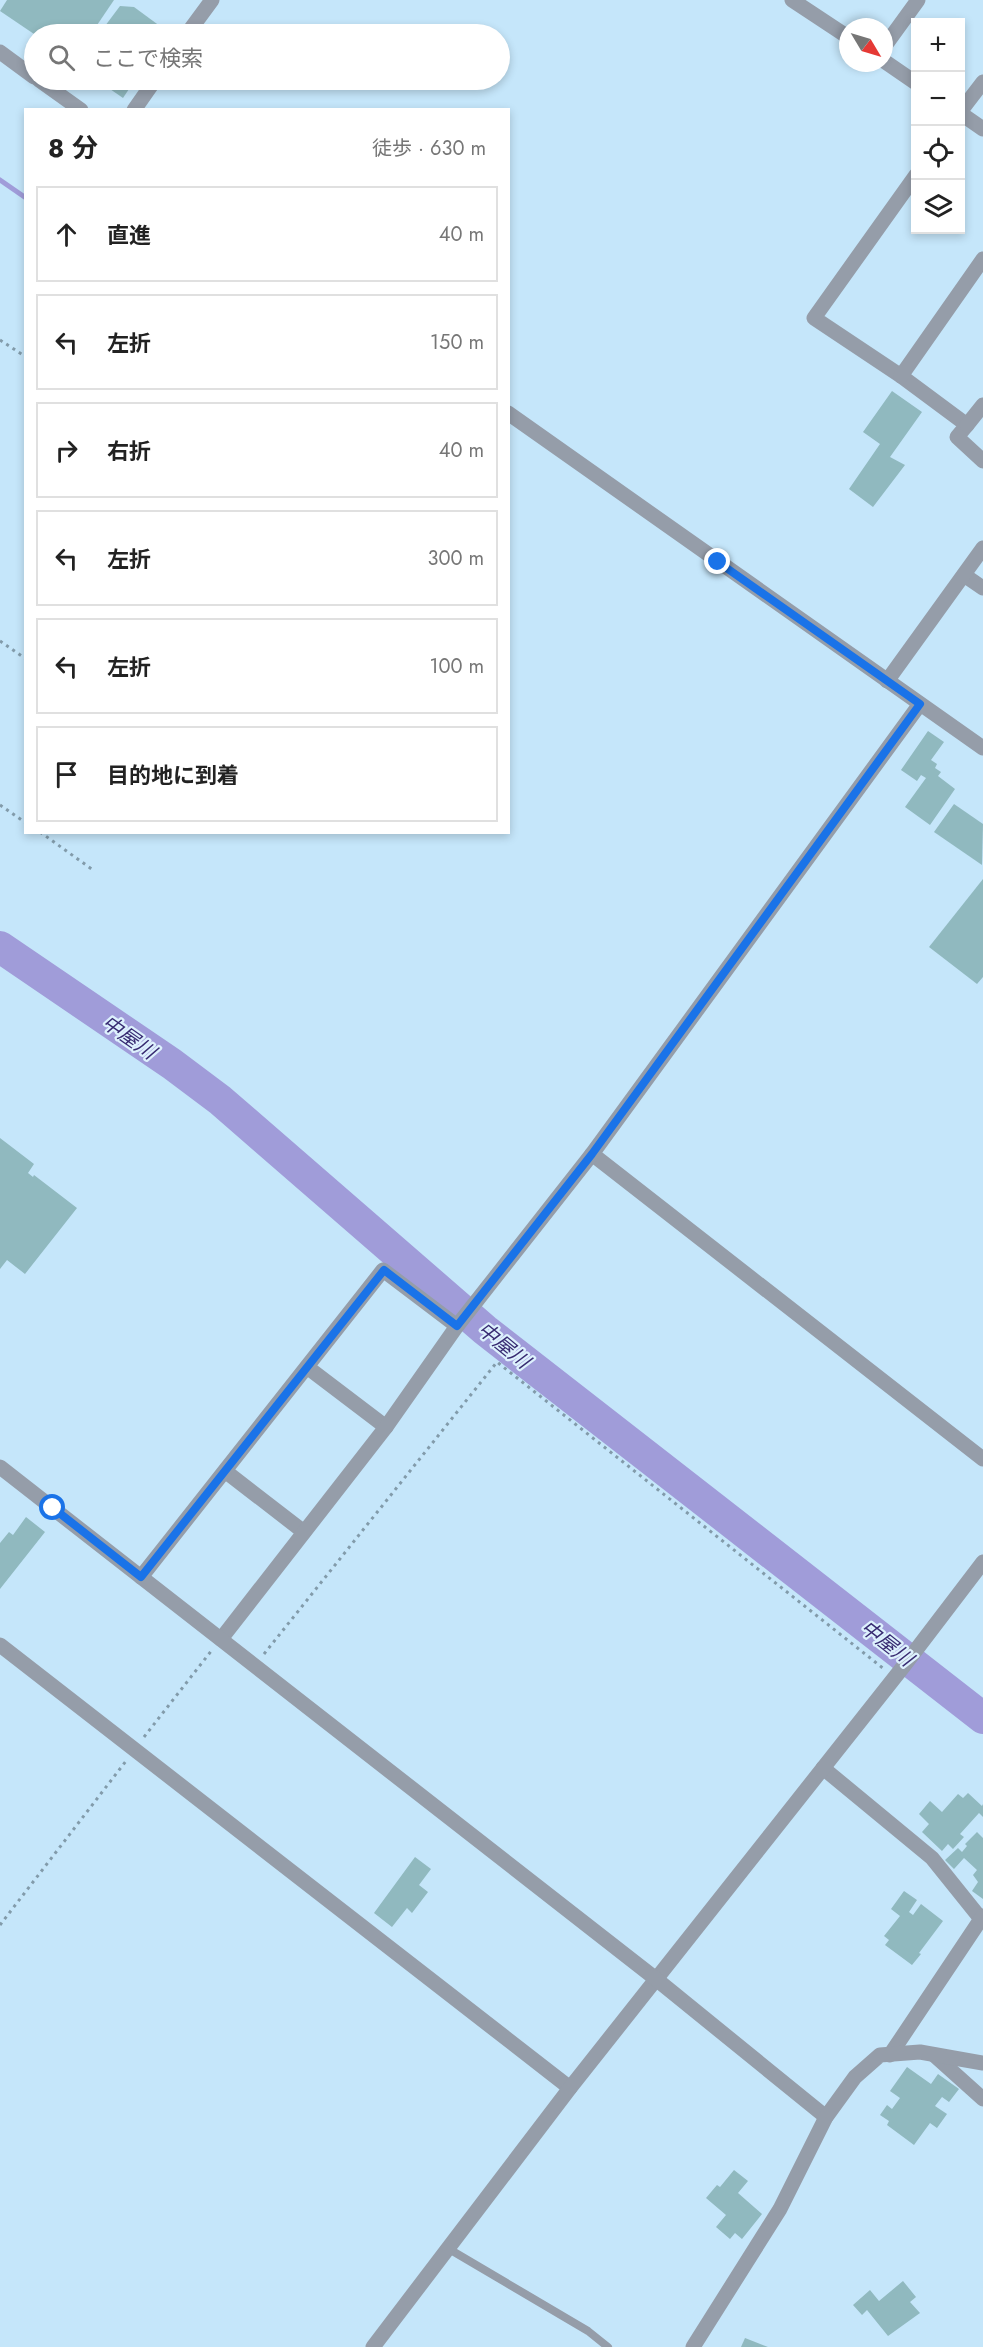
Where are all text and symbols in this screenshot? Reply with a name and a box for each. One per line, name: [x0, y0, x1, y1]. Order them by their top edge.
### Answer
north arrow: [839, 18, 893, 72]
map controls: [911, 18, 965, 234]
button: +: [911, 18, 965, 72]
search box: [24, 24, 510, 90]
icon: search: [45, 41, 78, 74]
text: ここで検索: [93, 42, 203, 74]
button: −: [911, 72, 965, 126]
button: locate: [911, 126, 965, 180]
text: 8 分: [48, 129, 98, 167]
text: 徒歩 · 630 m: [372, 134, 486, 163]
button: layers: [911, 180, 965, 234]
icon: ahead: [50, 218, 83, 251]
text: 直進: [107, 219, 151, 251]
text: 40 m: [439, 220, 484, 249]
icon: left: [50, 326, 83, 359]
text: 左折: [107, 327, 151, 359]
text: 150 m: [430, 328, 484, 357]
icon: right: [50, 434, 83, 467]
text: 右折: [107, 435, 151, 467]
text: 40 m: [439, 436, 484, 465]
icon: left: [50, 542, 83, 575]
text: 左折: [107, 543, 151, 575]
text: 300 m: [427, 544, 484, 573]
route end: [704, 548, 730, 574]
icon: left: [50, 650, 83, 683]
text: 左折: [107, 651, 151, 683]
text: 100 m: [429, 652, 484, 681]
icon: arrive: [50, 758, 83, 791]
text: 目的地に到着: [107, 759, 239, 791]
water label: 中屋川: [96, 1008, 163, 1068]
water label: 中屋川: [471, 1315, 538, 1377]
route start: [39, 1494, 65, 1520]
water label: 中屋川: [854, 1613, 921, 1675]

